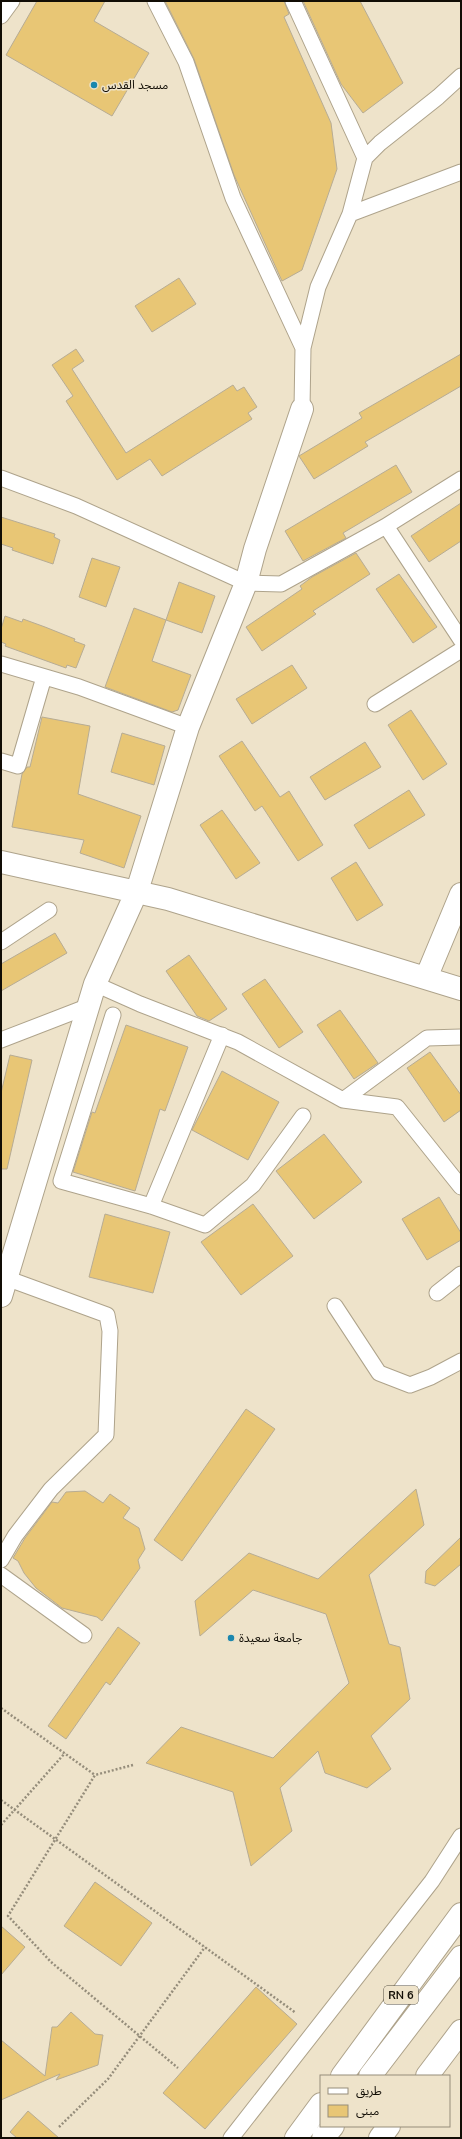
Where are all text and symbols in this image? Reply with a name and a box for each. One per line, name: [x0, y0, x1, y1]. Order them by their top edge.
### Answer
place label: مسجد القدس: [102, 77, 168, 93]
marker: مسجد القدس: [89, 80, 99, 90]
place label: جامعة سعيدة: [239, 1630, 302, 1646]
marker: جامعة سعيدة: [226, 1633, 236, 1643]
road number: RN 6: [384, 1986, 418, 2004]
legend: [320, 2075, 450, 2127]
text: طريق: [356, 2083, 382, 2099]
text: مبنى: [356, 2103, 379, 2119]

